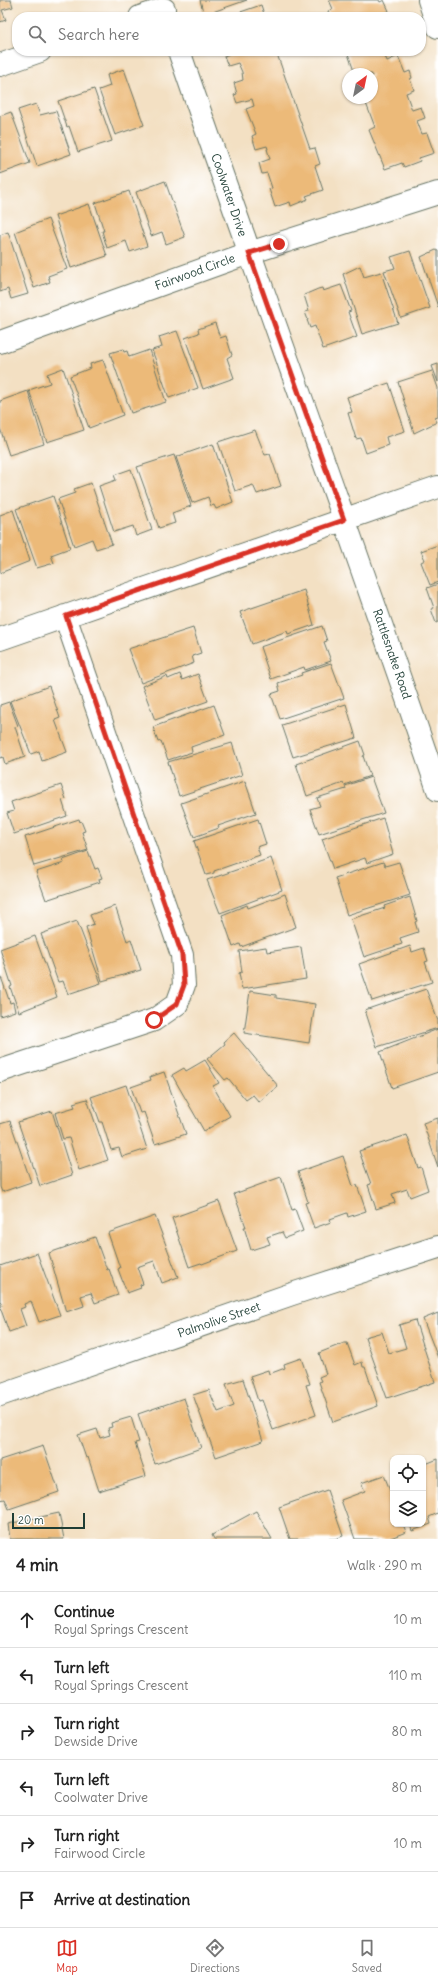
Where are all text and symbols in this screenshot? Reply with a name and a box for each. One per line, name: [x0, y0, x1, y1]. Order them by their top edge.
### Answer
search box: [12, 12, 426, 56]
icon: search: [26, 23, 48, 45]
text: Search here: [58, 25, 139, 44]
north arrow: [342, 68, 378, 104]
street label: Coolwater Drive: [208, 151, 251, 238]
route end: [270, 235, 288, 253]
street label: Fairwood Circle: [153, 250, 237, 293]
street label: Rattlesnake Road: [370, 607, 415, 701]
route start: [145, 1011, 163, 1029]
street label: Palmolive Street: [176, 1298, 262, 1341]
map controls: [390, 1455, 426, 1527]
button: locate: [390, 1455, 426, 1491]
button: layers: [390, 1491, 426, 1527]
scale bar: [12, 1511, 85, 1530]
text: 20 m: [18, 1513, 44, 1527]
text: 4 min: [16, 1554, 58, 1576]
text: Walk · 290 m: [347, 1557, 422, 1574]
text: Continue: [54, 1602, 115, 1621]
icon: ahead: [16, 1609, 38, 1631]
text: 10 m: [394, 1611, 422, 1628]
text: Royal Springs Crescent: [54, 1621, 188, 1638]
text: Turn left: [54, 1658, 109, 1677]
icon: left: [16, 1665, 38, 1687]
text: 110 m: [389, 1667, 422, 1684]
text: Royal Springs Crescent: [54, 1677, 188, 1694]
text: Turn right: [54, 1714, 119, 1733]
icon: right: [16, 1721, 38, 1743]
text: 80 m: [391, 1723, 422, 1740]
text: Dewside Drive: [54, 1733, 138, 1750]
text: Turn left: [54, 1770, 109, 1789]
icon: left: [16, 1777, 38, 1799]
text: 80 m: [391, 1779, 422, 1796]
text: Coolwater Drive: [54, 1789, 148, 1806]
text: Turn right: [54, 1826, 119, 1845]
icon: right: [16, 1833, 38, 1855]
text: 10 m: [394, 1835, 422, 1852]
text: Fairwood Circle: [54, 1845, 145, 1862]
icon: arrive: [16, 1889, 38, 1911]
text: Arrive at destination: [54, 1890, 190, 1909]
tab: Map: [56, 1937, 78, 1975]
tab: Directions: [190, 1937, 240, 1975]
tab: Saved: [352, 1937, 382, 1975]

